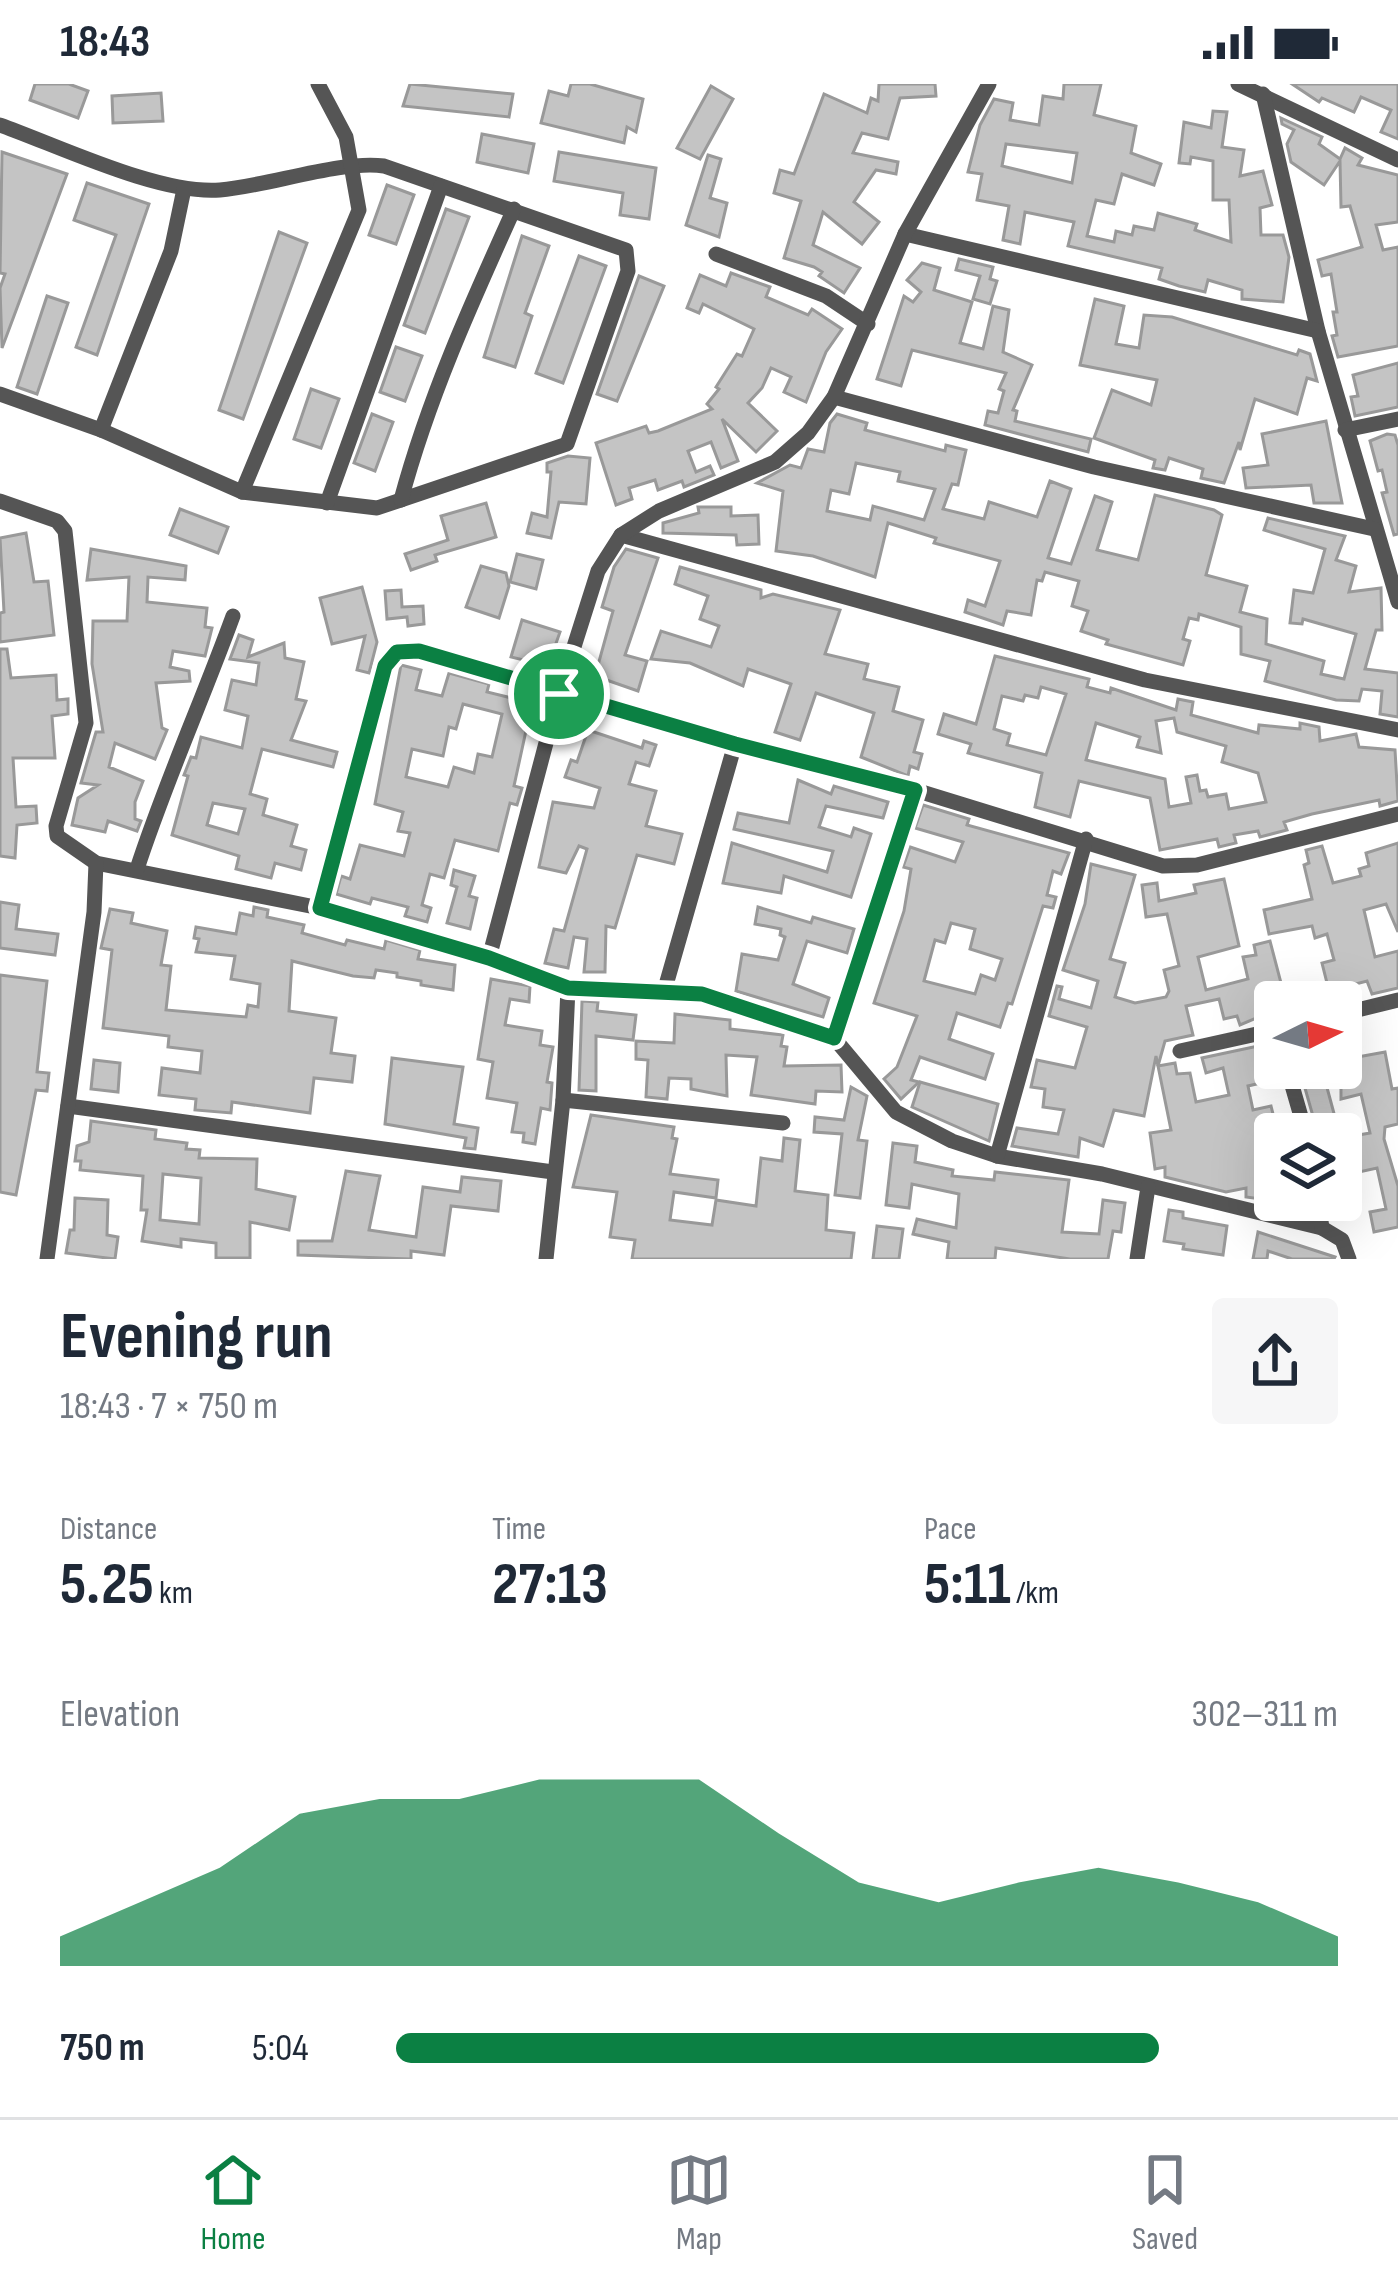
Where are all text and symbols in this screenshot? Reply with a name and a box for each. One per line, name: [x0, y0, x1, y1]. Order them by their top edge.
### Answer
text: 18:43: [60, 15, 150, 70]
pin: [508, 643, 610, 745]
icon: arrive: [526, 661, 592, 727]
north arrow: [1254, 981, 1362, 1089]
map controls: [1254, 981, 1362, 1221]
button: layers: [1254, 1113, 1362, 1221]
text: Evening run: [60, 1298, 333, 1377]
button: share: [1212, 1298, 1338, 1424]
text: 18:43 · 7 × 750 m: [60, 1383, 278, 1430]
text: Distance: [60, 1509, 157, 1549]
text: Time: [492, 1509, 546, 1549]
text: Pace: [924, 1509, 977, 1549]
text: 5.25: [60, 1549, 154, 1621]
text: 27:13: [492, 1549, 608, 1621]
text: 5:11: [924, 1549, 1011, 1621]
text: km: [154, 1573, 193, 1613]
text: /km: [1011, 1573, 1059, 1613]
text: Elevation: [60, 1691, 180, 1738]
text: 302–311 m: [1192, 1691, 1338, 1738]
text: 750 m: [60, 2025, 145, 2072]
text: 5:04: [252, 2025, 309, 2072]
tab: Home: [200, 2147, 266, 2259]
tab: Map: [666, 2147, 732, 2259]
tab: Saved: [1132, 2147, 1198, 2259]

